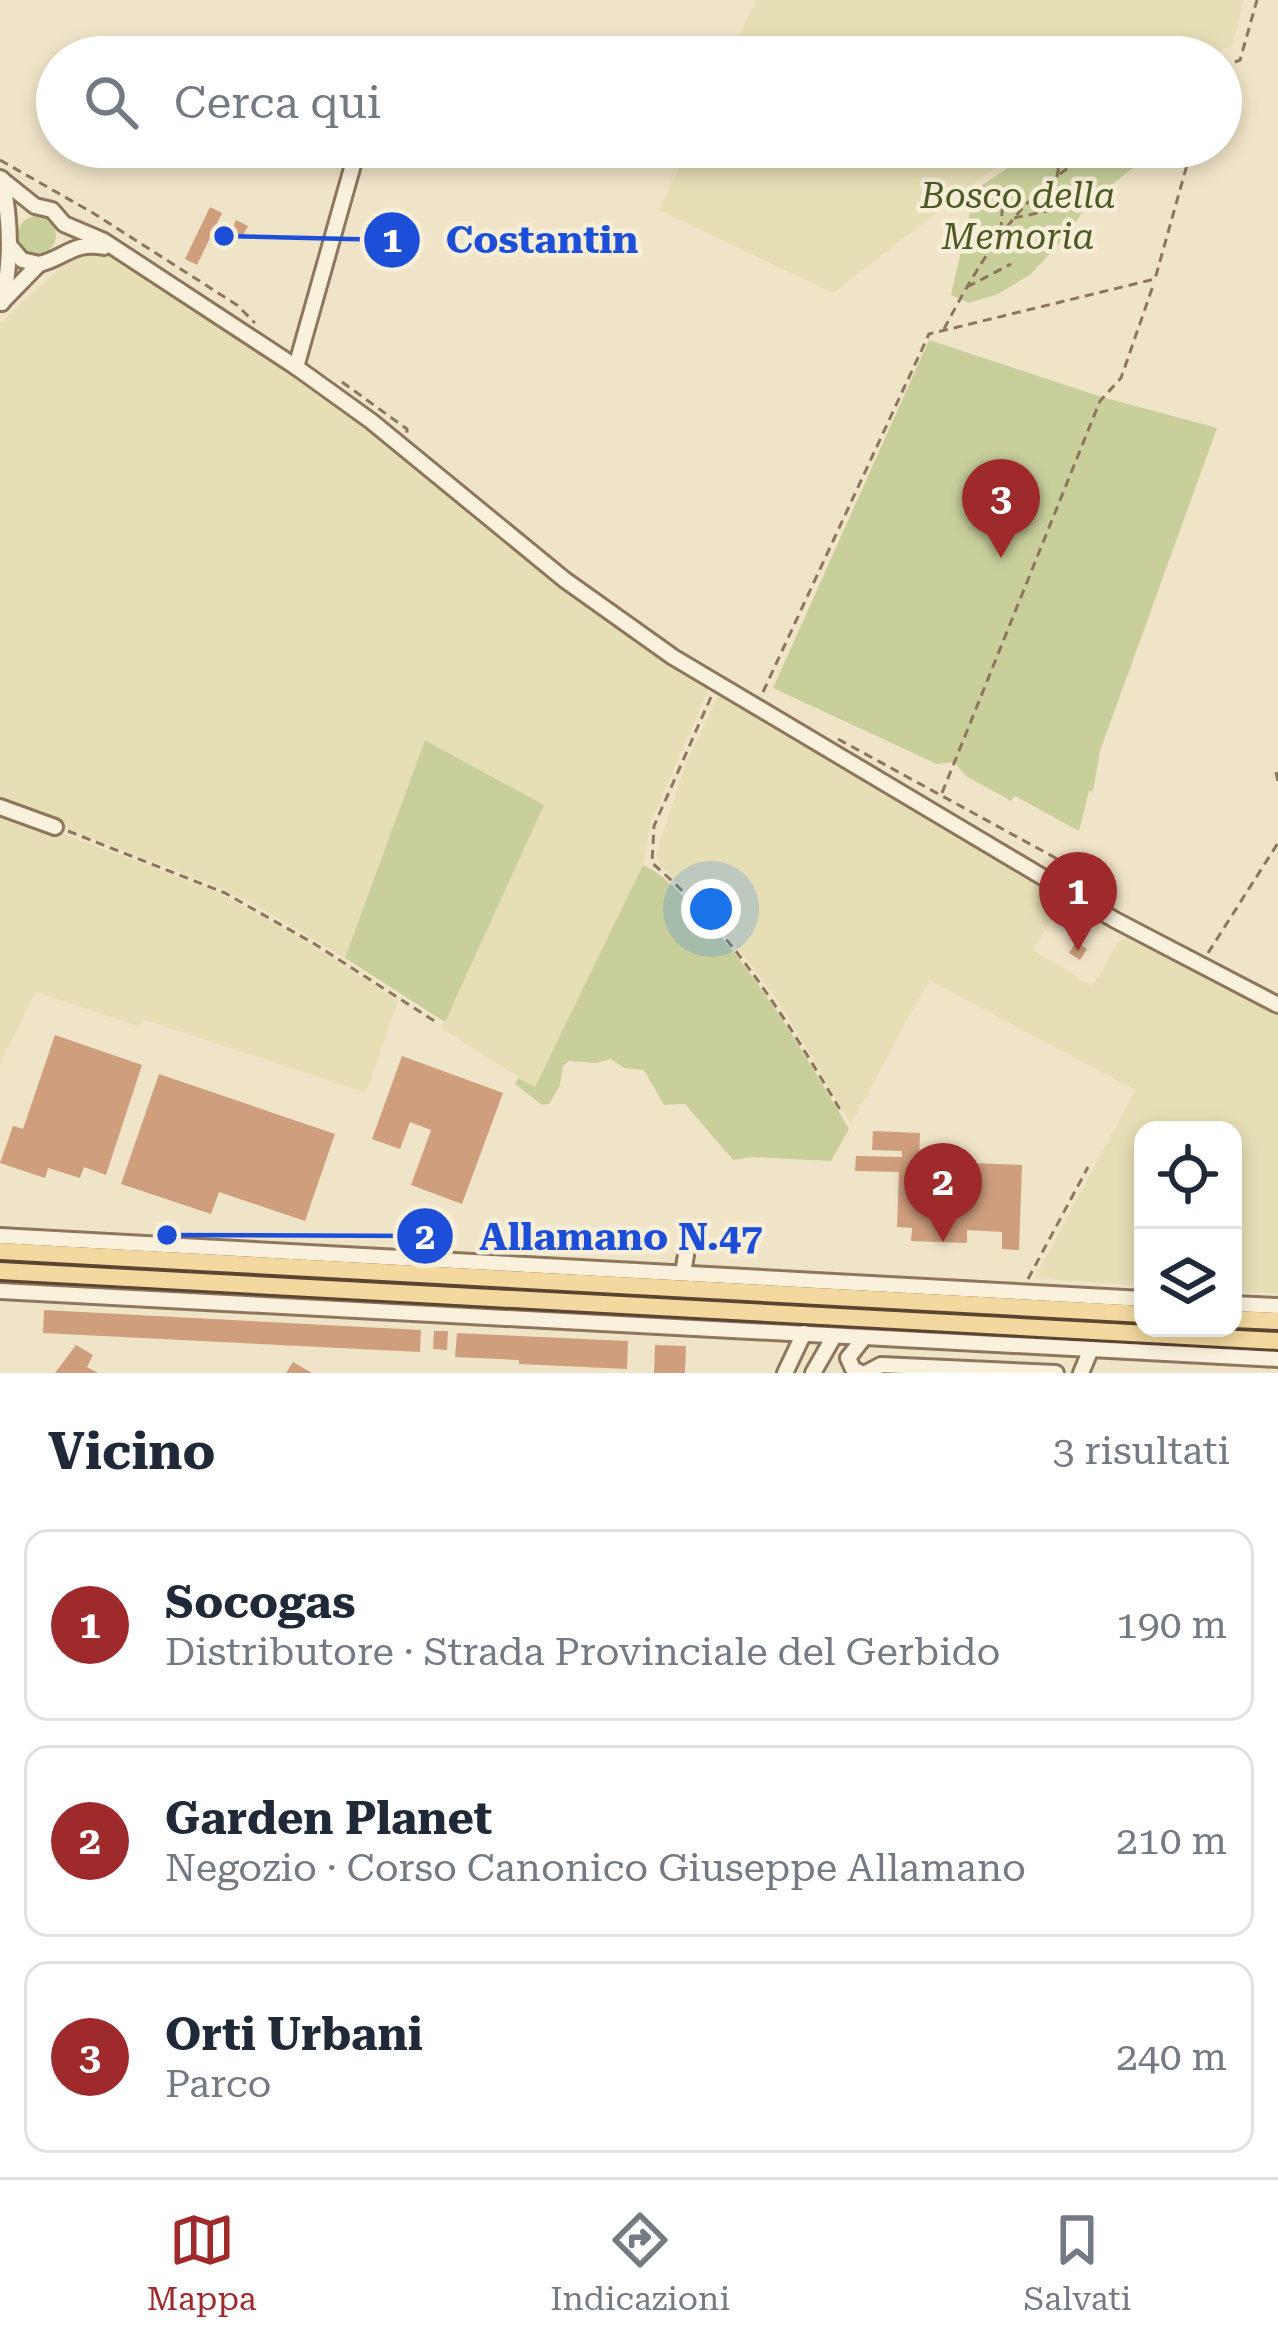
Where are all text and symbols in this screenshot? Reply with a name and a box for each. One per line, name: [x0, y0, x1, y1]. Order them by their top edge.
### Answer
search box: [36, 36, 1242, 168]
icon: search: [78, 69, 144, 135]
text: Cerca qui: [174, 76, 381, 129]
park label: Bosco della Memoria: [920, 175, 1115, 258]
callout: Costantin: [362, 202, 663, 277]
text: Costantin: [446, 217, 638, 263]
text: 1: [382, 219, 402, 261]
pin: 3: [962, 459, 1040, 558]
pin: 1: [1039, 852, 1117, 951]
your location: [681, 879, 741, 939]
map controls: [1134, 1121, 1242, 1337]
button: locate: [1134, 1121, 1242, 1229]
pin: 2: [904, 1143, 982, 1242]
callout: Allamano N.47: [395, 1199, 786, 1274]
text: Allamano N.47: [479, 1214, 763, 1260]
text: 2: [415, 1216, 435, 1258]
button: layers: [1134, 1229, 1242, 1337]
text: Vicino: [48, 1422, 216, 1481]
text: 3 risultati: [1053, 1428, 1230, 1474]
text: Socogas: [165, 1576, 355, 1629]
text: 1: [79, 1602, 101, 1648]
text: 190 m: [1116, 1602, 1227, 1648]
text: Distributore · Strada Provinciale del Gerbido: [165, 1629, 1001, 1675]
text: Garden Planet: [165, 1792, 492, 1845]
text: 2: [79, 1818, 101, 1864]
text: 210 m: [1116, 1818, 1227, 1864]
text: Negozio · Corso Canonico Giuseppe Allamano: [165, 1845, 1026, 1891]
text: Orti Urbani: [165, 2008, 423, 2061]
text: 3: [79, 2034, 101, 2080]
text: 240 m: [1116, 2034, 1227, 2080]
text: Parco: [165, 2061, 272, 2107]
tab: Mappa: [147, 2207, 257, 2318]
tab: Indicazioni: [550, 2207, 730, 2318]
tab: Salvati: [1024, 2207, 1131, 2318]

